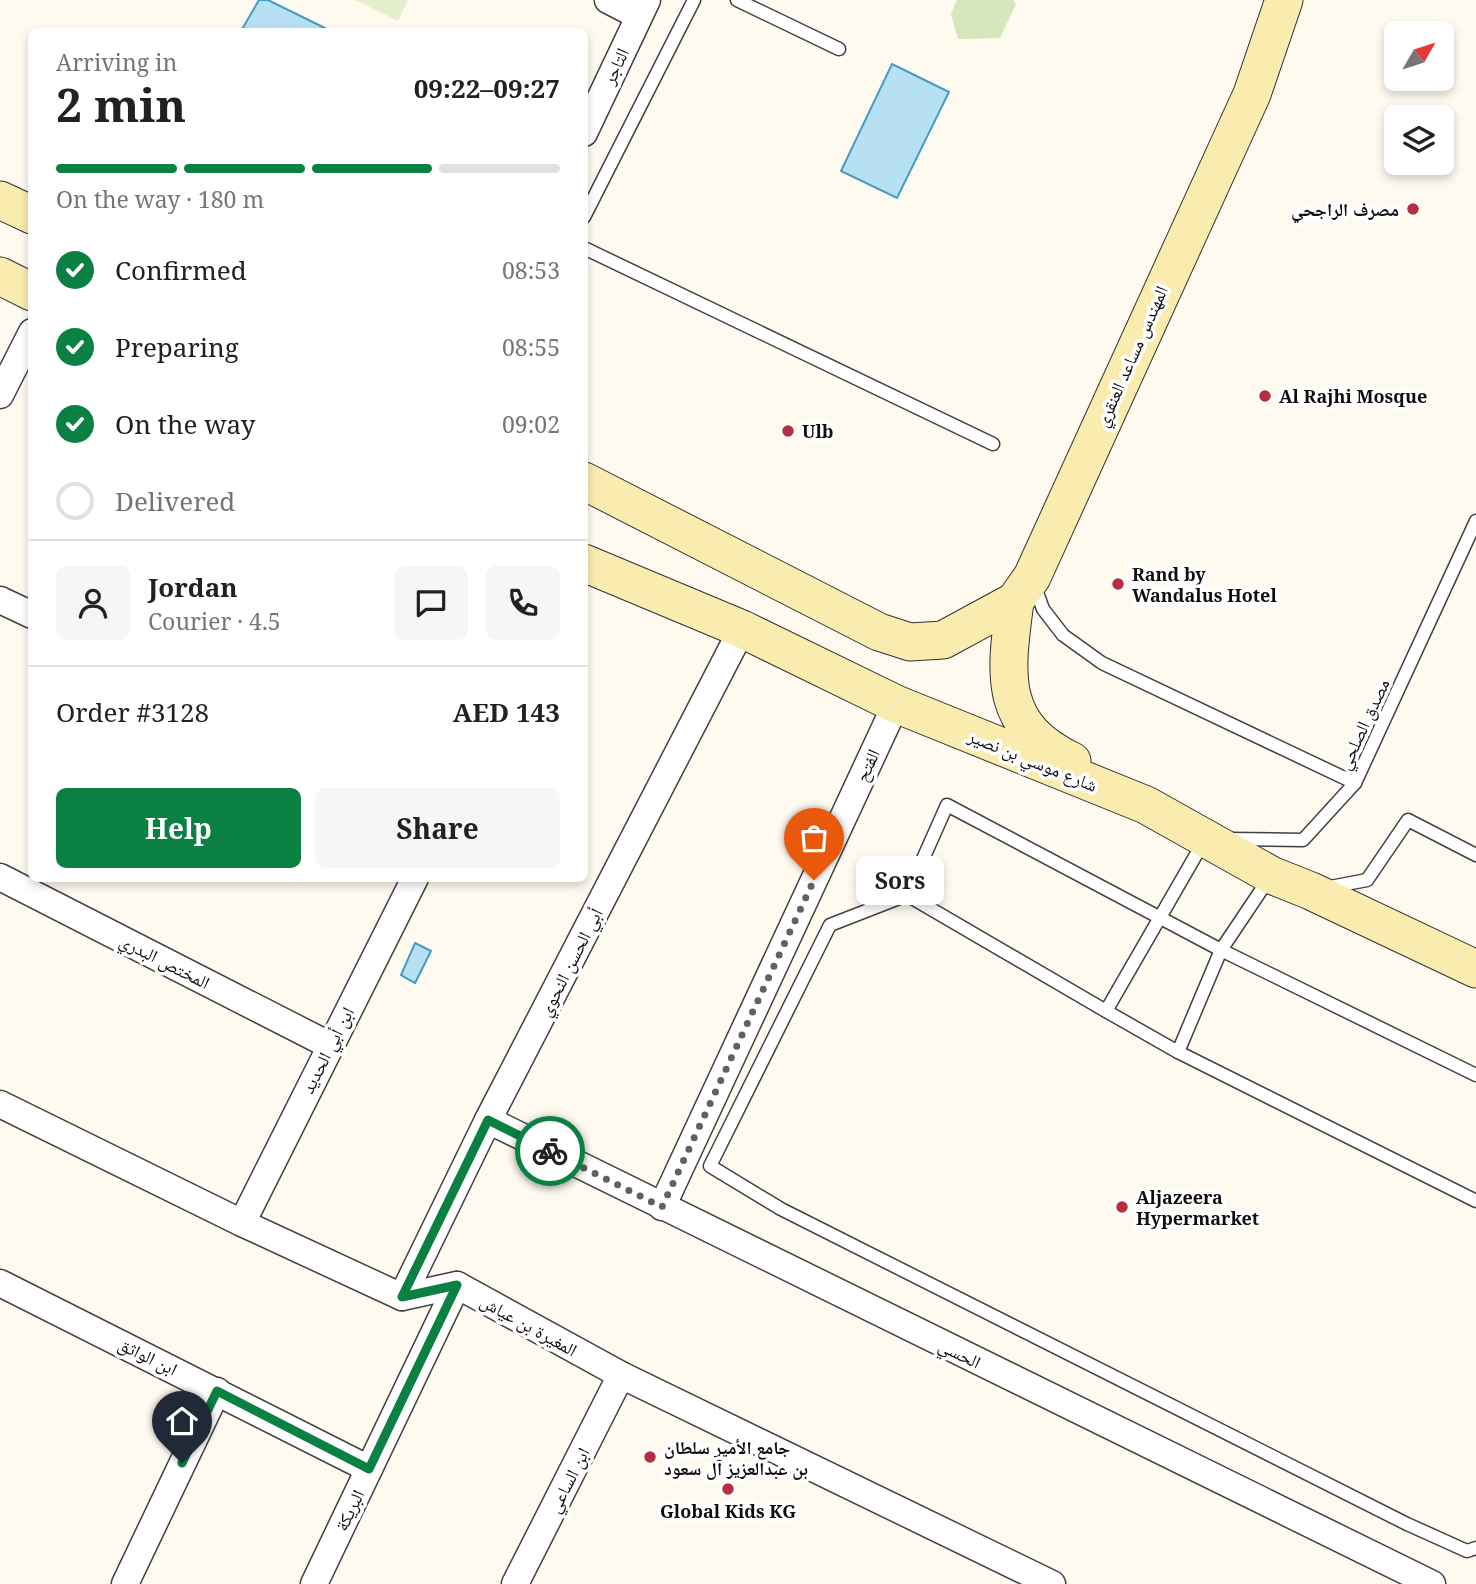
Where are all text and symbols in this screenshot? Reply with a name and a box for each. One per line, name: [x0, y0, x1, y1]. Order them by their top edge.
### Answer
north arrow: [1384, 21, 1454, 91]
map controls: [1384, 21, 1454, 175]
street label: التاجر: [596, 44, 634, 89]
text: Arriving in: [56, 46, 177, 78]
text: 09:22–09:27: [414, 70, 560, 106]
text: 2 min: [56, 73, 186, 135]
button: layers: [1384, 105, 1454, 175]
text: On the way · 180 m: [56, 183, 264, 215]
place label: مصرف الراجحي: [1291, 197, 1399, 224]
marker: مصرف الراجحي: [1405, 201, 1421, 217]
icon: check: [56, 251, 94, 289]
text: Confirmed: [115, 252, 247, 288]
text: 08:53: [502, 254, 560, 286]
street label: المهندس مساعد العنقري: [1089, 282, 1176, 432]
icon: check: [56, 328, 94, 366]
text: Preparing: [115, 329, 239, 365]
text: 08:55: [502, 331, 560, 363]
place label: Al Rajhi Mosque: [1279, 384, 1427, 408]
marker: Al Rajhi Mosque: [1257, 388, 1273, 404]
icon: check: [56, 405, 94, 443]
text: On the way: [115, 406, 255, 442]
text: 09:02: [502, 408, 560, 440]
place label: Ulb: [802, 419, 833, 443]
marker: Ulb: [780, 423, 796, 439]
text: Delivered: [115, 483, 235, 519]
place label: Rand by Wandalus Hotel: [1132, 562, 1277, 607]
button: person: [56, 566, 130, 640]
button: chat: [394, 566, 468, 640]
button: phone: [486, 566, 560, 640]
text: Jordan: [148, 569, 238, 605]
marker: Rand by Wandalus Hotel: [1110, 576, 1126, 592]
text: Courier · 4.5: [148, 605, 281, 637]
street label: مصدق الصلحي: [1331, 675, 1398, 775]
text: Order #3128: [56, 694, 209, 730]
text: AED 143: [453, 694, 560, 730]
street label: شارع موسي بن نصير: [963, 723, 1101, 800]
street label: الفتح: [849, 745, 886, 786]
button: Help: [56, 788, 301, 868]
button: Share: [315, 788, 560, 868]
pin: [784, 808, 844, 880]
icon: bag: [795, 819, 833, 857]
callout: Sors: [856, 856, 944, 904]
text: Sors: [875, 864, 925, 896]
street label: أبي الحسن النحوي: [532, 904, 611, 1022]
street label: المختص البدري: [114, 928, 214, 997]
street label: ابن أبي الحديد: [295, 1003, 362, 1099]
courier: [515, 1116, 585, 1186]
icon: bike: [531, 1132, 569, 1170]
place label: Aljazeera Hypermarket: [1136, 1185, 1259, 1230]
marker: Aljazeera Hypermarket: [1114, 1199, 1130, 1215]
street label: المغيرة بن عياش: [476, 1288, 582, 1362]
street label: ابن الواثق: [114, 1331, 182, 1381]
street label: الحسي: [933, 1332, 985, 1377]
pin: [152, 1391, 212, 1463]
icon: home: [163, 1402, 201, 1440]
place label: جامع الأمير سلطان بن عبدالعزيز آل سعود: [664, 1435, 808, 1480]
street label: ابن الساعي: [541, 1443, 598, 1518]
marker: جامع الأمير سلطان بن عبدالعزيز آل سعود: [642, 1449, 658, 1465]
marker: Global Kids KG: [720, 1481, 736, 1497]
street label: البريكة: [329, 1485, 369, 1535]
place label: Global Kids KG: [660, 1499, 796, 1523]

